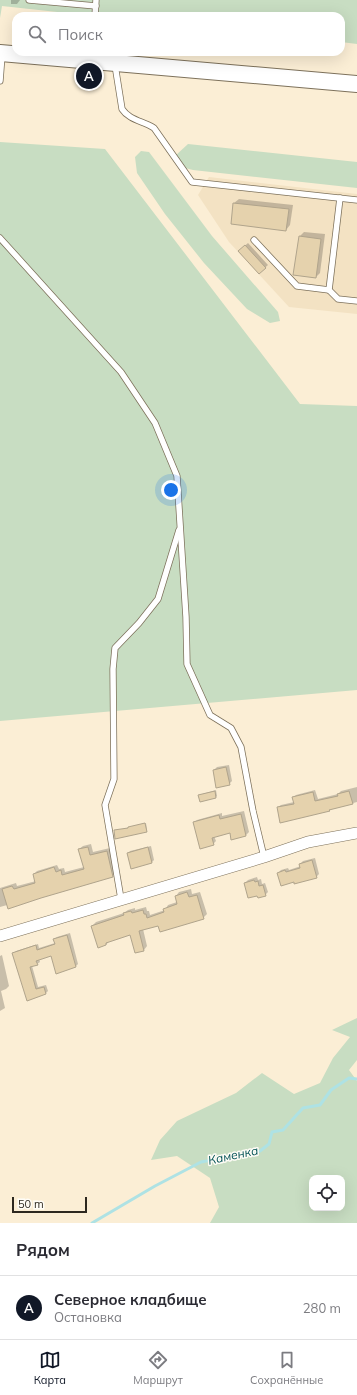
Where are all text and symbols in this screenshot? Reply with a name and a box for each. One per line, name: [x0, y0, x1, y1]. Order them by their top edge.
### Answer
search box: [12, 12, 345, 56]
icon: search: [26, 23, 48, 45]
text: Поиск: [58, 25, 103, 44]
pin: A: [76, 61, 102, 91]
your location: [161, 480, 181, 500]
water label: Каменка: [207, 1142, 259, 1168]
map controls: [309, 1175, 345, 1211]
button: locate: [309, 1175, 345, 1211]
scale bar: [12, 1195, 87, 1214]
text: 50 m: [18, 1197, 44, 1211]
text: Рядом: [16, 1239, 70, 1260]
text: Северное кладбище: [54, 1290, 207, 1309]
text: A: [24, 1300, 34, 1316]
text: 280 m: [303, 1300, 341, 1316]
text: Остановка: [54, 1309, 122, 1325]
tab: Карта: [34, 1349, 66, 1387]
tab: Маршрут: [133, 1349, 183, 1387]
tab: Сохранённые: [250, 1349, 323, 1387]

